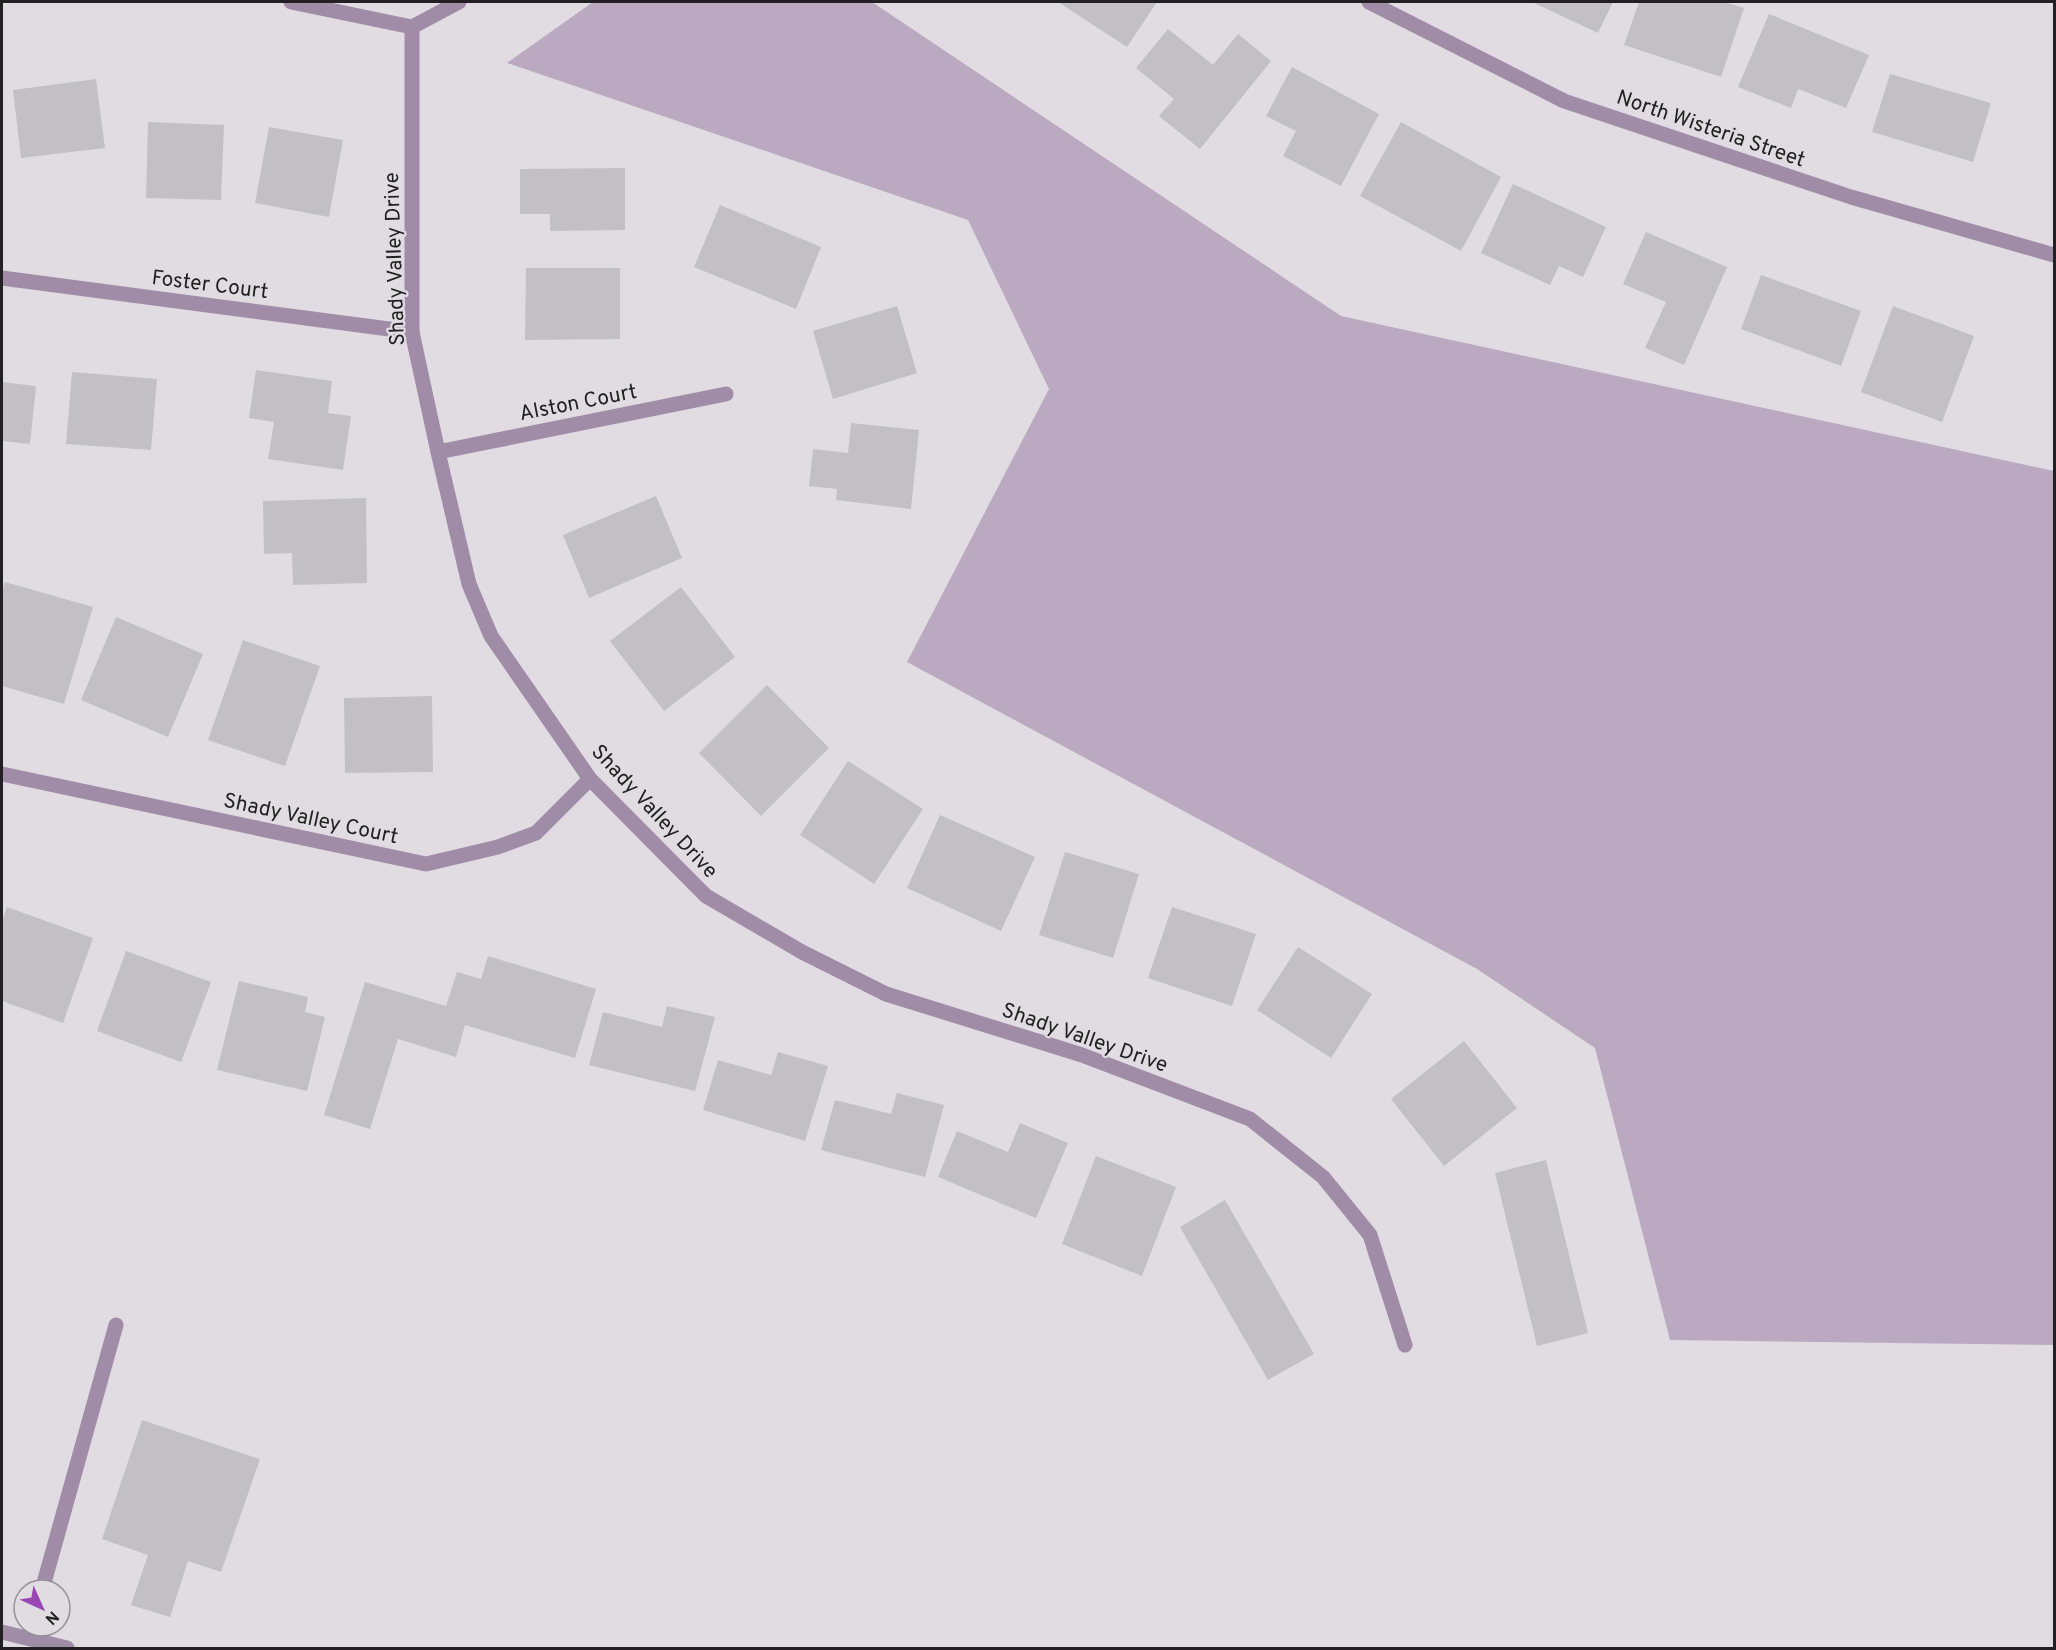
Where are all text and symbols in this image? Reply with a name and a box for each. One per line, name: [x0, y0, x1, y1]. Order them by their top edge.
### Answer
street label: North Wisteria Street: [1613, 84, 1808, 174]
street label: Shady Valley Drive: [379, 172, 412, 346]
street label: Foster Court: [150, 265, 270, 306]
street label: Alston Court: [517, 379, 639, 428]
street label: Shady Valley Drive: [585, 739, 723, 885]
street label: Shady Valley Court: [221, 788, 400, 851]
street label: Shady Valley Drive: [998, 997, 1171, 1079]
north arrow: [12, 1578, 72, 1638]
text: N: [40, 1606, 62, 1628]

